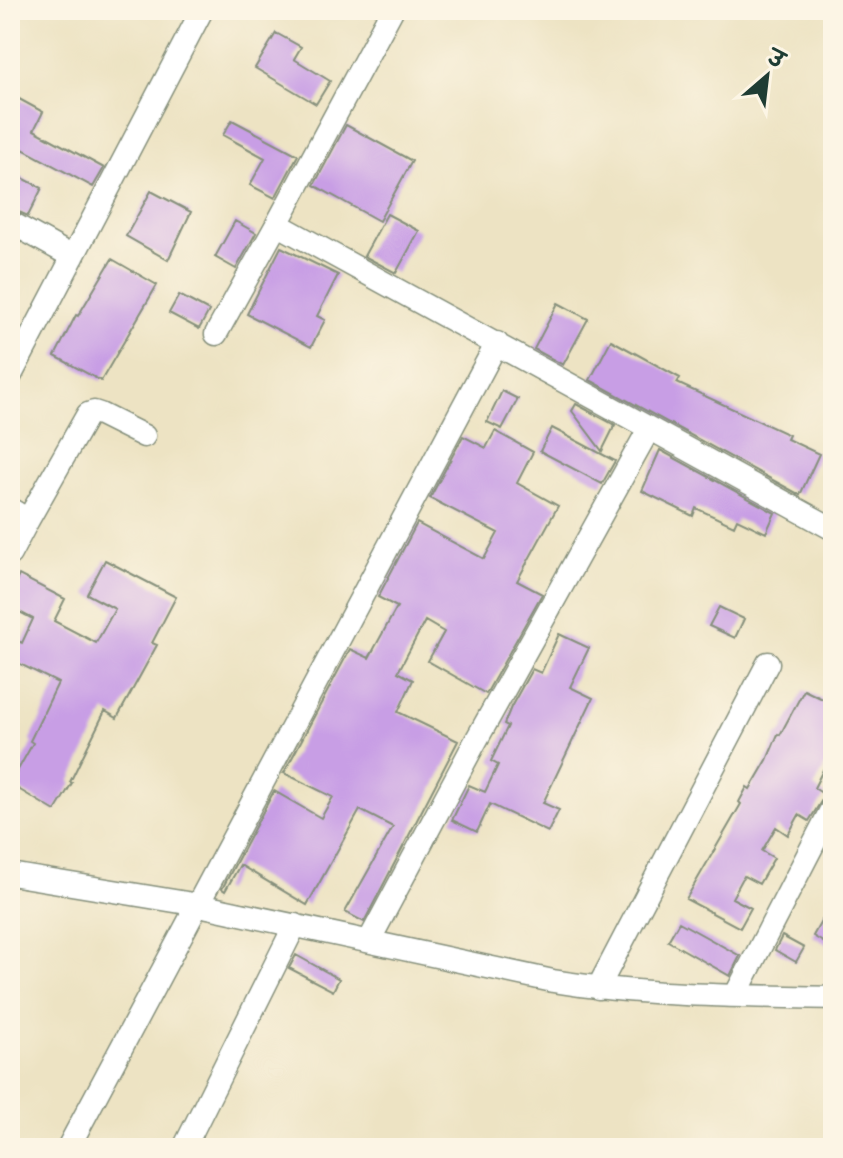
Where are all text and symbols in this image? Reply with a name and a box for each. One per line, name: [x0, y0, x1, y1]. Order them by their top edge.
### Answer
north arrow: [727, 36, 807, 116]
text: उ: [761, 43, 791, 77]

